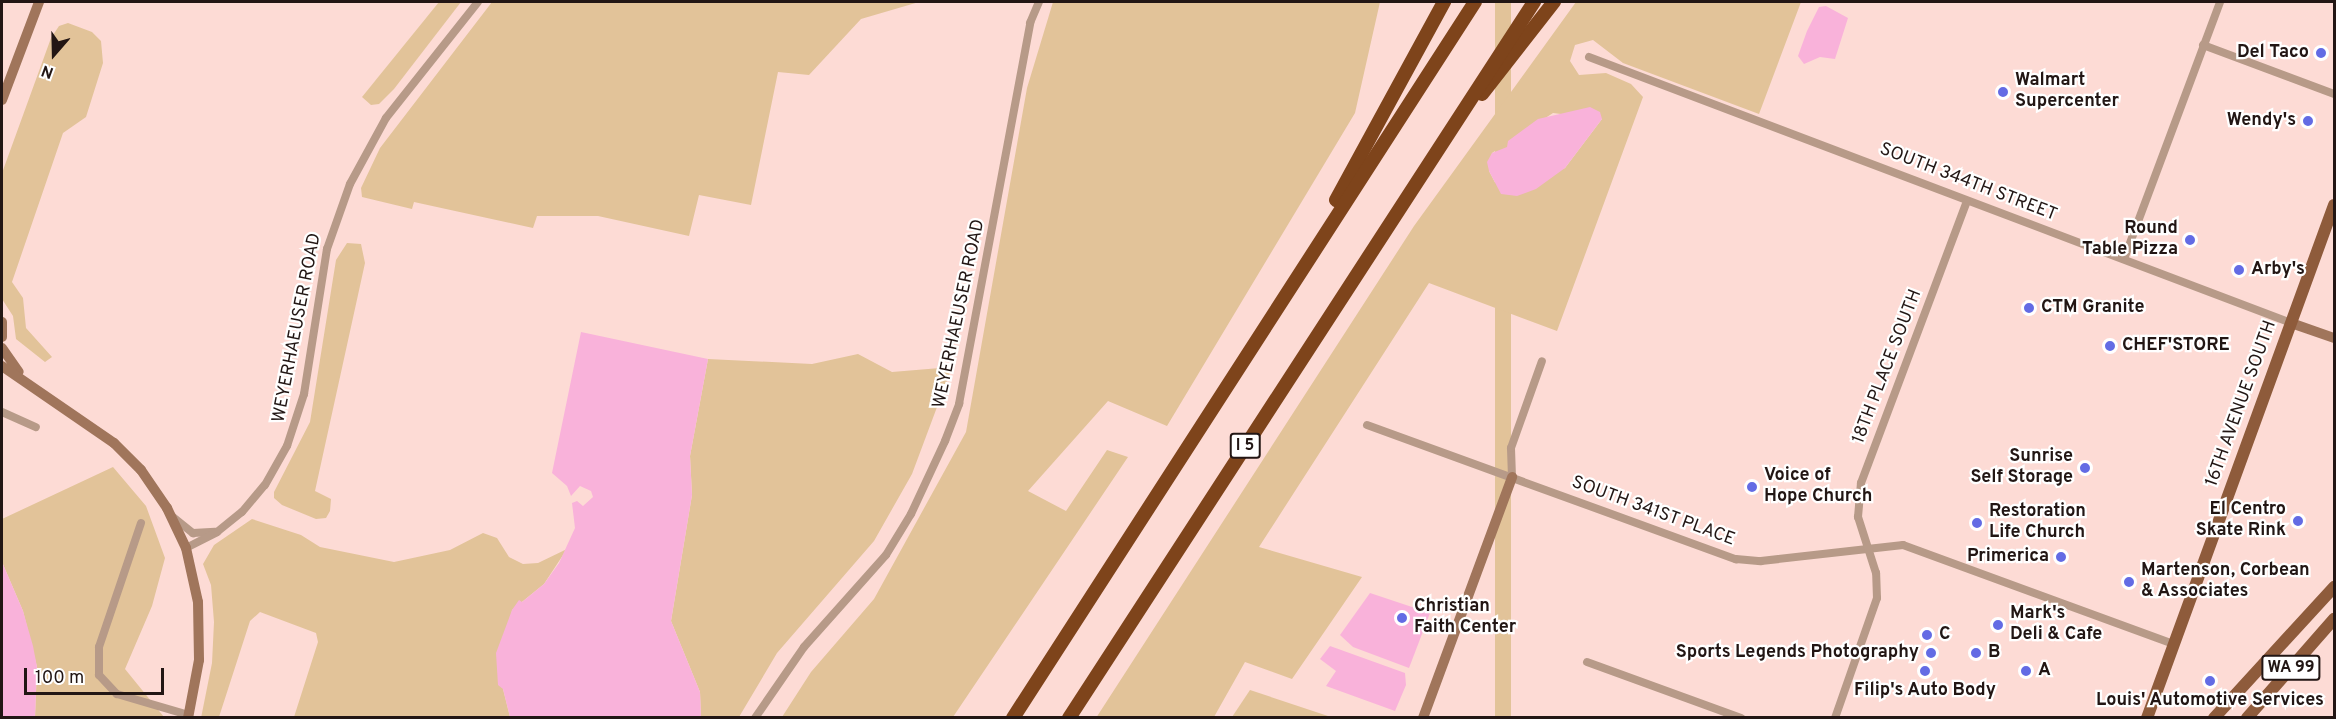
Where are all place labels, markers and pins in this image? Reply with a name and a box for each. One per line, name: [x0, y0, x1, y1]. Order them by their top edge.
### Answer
place label: Del Taco: [2237, 42, 2309, 64]
marker: Del Taco: [2314, 46, 2328, 60]
place label: Walmart Supercenter: [2015, 71, 2119, 113]
marker: Walmart Supercenter: [1996, 85, 2010, 99]
place label: Wendy's: [2227, 110, 2296, 132]
marker: Wendy's: [2301, 114, 2315, 128]
place label: Round Table Pizza: [2082, 219, 2178, 262]
marker: Round Table Pizza: [2183, 233, 2197, 247]
place label: Arby's: [2251, 259, 2305, 281]
marker: Arby's: [2232, 263, 2246, 277]
place label: CTM Granite: [2041, 297, 2145, 319]
marker: CTM Granite: [2022, 301, 2036, 315]
place label: CHEF'STORE: [2122, 335, 2230, 357]
marker: CHEF'STORE: [2103, 339, 2117, 353]
place label: Sunrise Self Storage: [1970, 447, 2073, 490]
marker: Sunrise Self Storage: [2078, 461, 2092, 475]
place label: Voice of Hope Church: [1764, 466, 1872, 508]
marker: Voice of Hope Church: [1745, 480, 1759, 494]
place label: El Centro Skate Rink: [2196, 500, 2286, 542]
place label: Restoration Life Church: [1989, 502, 2086, 544]
marker: El Centro Skate Rink: [2291, 514, 2305, 528]
marker: Restoration Life Church: [1970, 516, 1984, 530]
place label: Primerica: [1967, 546, 2049, 568]
marker: Primerica: [2054, 550, 2068, 564]
place label: Martenson, Corbean & Associates: [2141, 561, 2310, 604]
marker: Martenson, Corbean & Associates: [2122, 575, 2136, 589]
place label: Christian Faith Center: [1414, 597, 1516, 640]
place label: Mark's Deli & Cafe: [2010, 604, 2102, 646]
marker: Christian Faith Center: [1395, 611, 1409, 625]
marker: Mark's Deli & Cafe: [1991, 618, 2005, 632]
place label: C: [1939, 624, 1950, 646]
marker: C: [1920, 628, 1934, 642]
place label: Sports Legends Photography: [1676, 642, 1919, 664]
place label: B: [1988, 642, 2000, 664]
marker: Sports Legends Photography: [1924, 646, 1938, 660]
marker: B: [1969, 646, 1983, 660]
place label: A: [2038, 660, 2051, 682]
marker: Filip's Auto Body: [1918, 664, 1932, 678]
marker: A: [2019, 664, 2033, 678]
marker: Louis' Automotive Services: [2203, 674, 2217, 688]
place label: Filip's Auto Body: [1854, 680, 1996, 702]
place label: Louis' Automotive Services: [2096, 690, 2324, 712]

